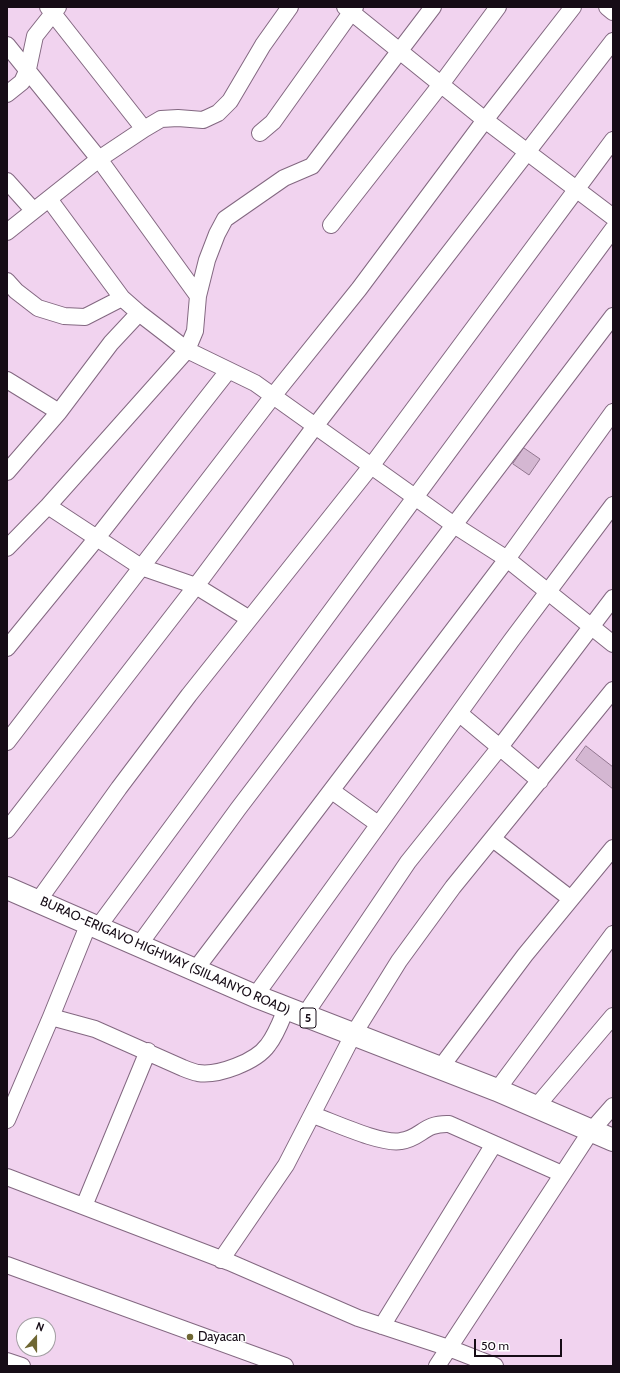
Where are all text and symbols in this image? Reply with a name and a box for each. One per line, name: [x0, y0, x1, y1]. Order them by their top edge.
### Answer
street label: BURAO-ERIGAVO HIGHWAY (SIILAANYO ROAD): [38, 894, 292, 1018]
road number: 5: [300, 1008, 316, 1028]
north arrow: [16, 1317, 56, 1357]
text: N: [34, 1319, 46, 1335]
place label: Dayacan: [198, 1329, 245, 1345]
scale bar: [476, 1331, 564, 1357]
marker: Dayacan: [185, 1332, 195, 1342]
text: 50 m: [481, 1338, 509, 1353]

